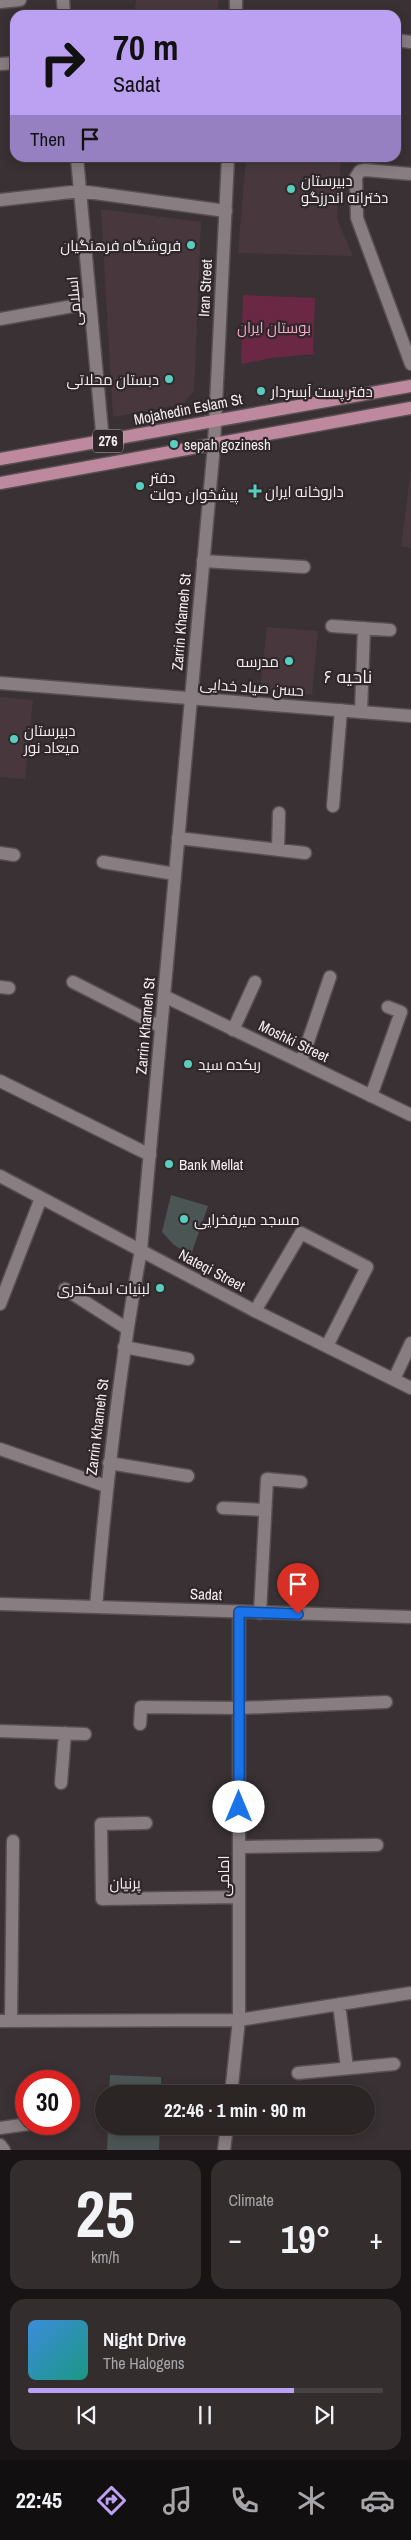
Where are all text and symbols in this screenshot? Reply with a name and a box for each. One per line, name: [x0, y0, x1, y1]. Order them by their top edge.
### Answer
text: 70 m: [113, 24, 178, 71]
icon: right: [30, 30, 95, 95]
text: Sadat: [113, 69, 160, 99]
icon: arrive: [76, 125, 104, 153]
text: Then: [30, 126, 66, 152]
place label: دبیرستان دخترانه اندرزگو: [301, 170, 388, 208]
marker: دبیرستان دخترانه اندرزگو: [285, 183, 297, 195]
place label: فروشگاه فرهنگیان: [60, 235, 181, 256]
marker: فروشگاه فرهنگیان: [185, 239, 197, 251]
street label: Iran Street: [193, 258, 217, 317]
street label: اسلامی: [61, 275, 87, 327]
park label: بوستان ایران: [237, 317, 311, 338]
place label: دبستان محلاتی: [67, 369, 159, 390]
marker: دبستان محلاتی: [163, 373, 175, 385]
place label: دفتر پست آبسردار: [270, 381, 373, 402]
marker: دفتر پست آبسردار: [255, 385, 267, 397]
street label: Mojahedin Eslam St: [132, 388, 245, 430]
road number: 276: [93, 430, 123, 452]
place label: sepah gozinesh: [184, 434, 271, 455]
marker: sepah gozinesh: [168, 438, 180, 450]
place label: دفتر پیشخوان دولت: [149, 467, 238, 505]
marker: دفتر پیشخوان دولت: [134, 480, 146, 492]
place label: داروخانه ایران: [265, 481, 344, 502]
marker: داروخانه ایران: [249, 485, 261, 497]
street label: Zarrin Khameh St: [166, 572, 196, 671]
place label: مدرسه: [236, 651, 279, 672]
marker: مدرسه: [283, 655, 295, 667]
district label: ناحیه ۶: [324, 664, 372, 689]
street label: حسن صیاد خدایی: [199, 673, 305, 701]
place label: دبیرستان میعاد نور: [23, 720, 79, 758]
marker: دبیرستان میعاد نور: [8, 733, 20, 745]
street label: Zarrin Khameh St: [130, 976, 160, 1075]
street label: Moshki Street: [255, 1015, 333, 1067]
place label: ربکده سید: [198, 1054, 261, 1075]
marker: ربکده سید: [182, 1058, 194, 1070]
place label: Bank Mellat: [179, 1154, 244, 1175]
marker: Bank Mellat: [163, 1158, 175, 1170]
place label: مسجد میرفخرایی: [194, 1209, 300, 1230]
marker: مسجد میرفخرایی: [178, 1213, 190, 1225]
street label: Nateqi Street: [175, 1244, 249, 1297]
place label: لبنیات اسکندری: [57, 1278, 150, 1299]
marker: لبنیات اسکندری: [154, 1282, 166, 1294]
street label: Zarrin Khameh St: [81, 1377, 113, 1476]
pin: [277, 1563, 319, 1614]
icon: arrive: [284, 1570, 312, 1598]
street label: Sadat: [190, 1583, 223, 1605]
position arrow: [212, 1780, 264, 1832]
street label: امامی: [213, 1856, 234, 1896]
street label: پرنیان: [109, 1872, 141, 1894]
speed limit sign: 30: [15, 2070, 80, 2135]
text: 22:46 · 1 min · 90 m: [164, 2097, 306, 2123]
text: 25: [76, 2170, 135, 2257]
text: Climate: [229, 2189, 274, 2211]
text: 19°: [281, 2214, 331, 2265]
text: −: [229, 2220, 242, 2258]
text: +: [370, 2220, 383, 2258]
text: km/h: [91, 2246, 119, 2268]
text: Night Drive: [103, 2326, 186, 2352]
text: The Halogens: [103, 2352, 185, 2374]
icon: previous: [73, 2401, 101, 2429]
icon: pause: [191, 2401, 219, 2429]
icon: next: [310, 2401, 338, 2429]
icon: directions: [94, 2483, 129, 2518]
icon: music: [160, 2483, 195, 2518]
icon: phone: [227, 2483, 262, 2518]
icon: climate: [294, 2483, 329, 2518]
icon: car: [360, 2483, 395, 2518]
text: 22:45: [16, 2485, 62, 2515]

